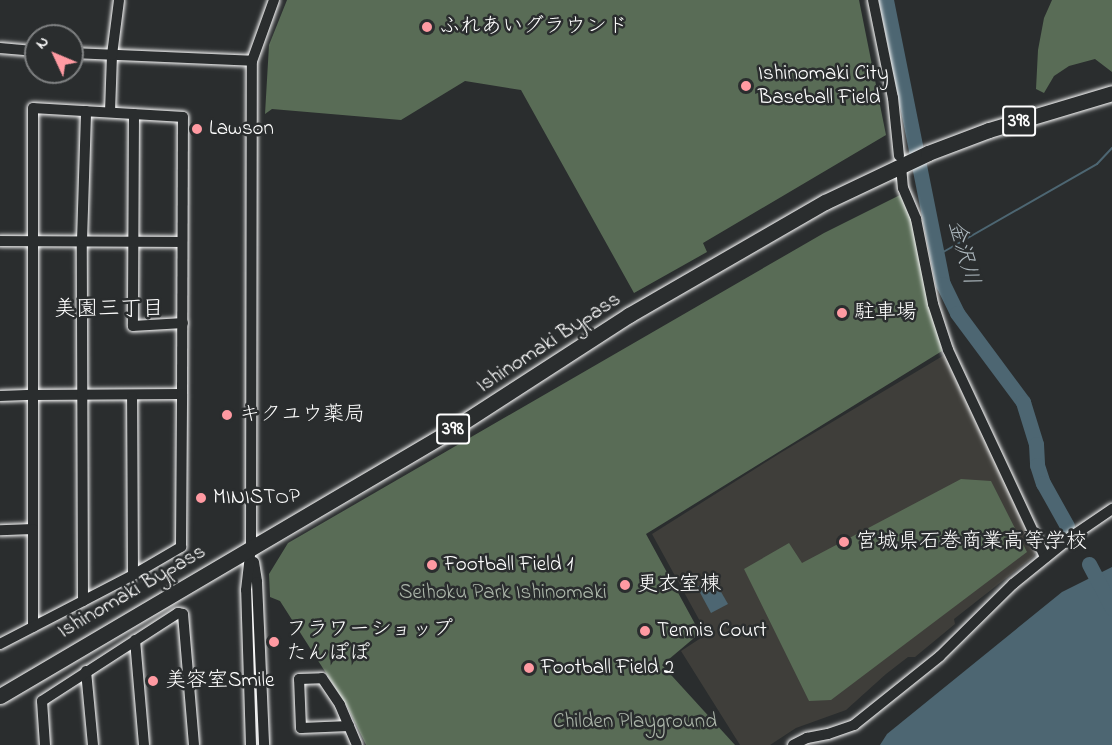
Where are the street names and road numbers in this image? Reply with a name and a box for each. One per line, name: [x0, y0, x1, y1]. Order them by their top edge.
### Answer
road number: 398: [1001, 104, 1037, 138]
street label: Ishinomaki Bypass: [472, 287, 626, 399]
road number: 398: [435, 412, 471, 446]
street label: Ishinomaki Bypass: [54, 539, 210, 645]

